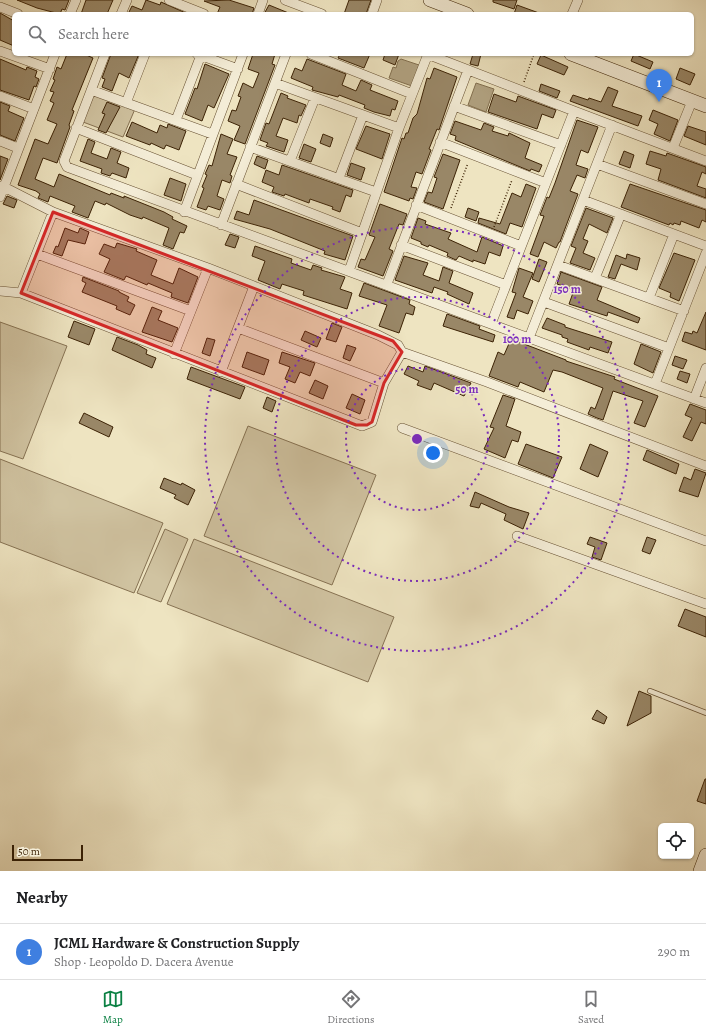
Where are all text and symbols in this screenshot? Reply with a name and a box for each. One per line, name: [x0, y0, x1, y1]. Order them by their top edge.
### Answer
search box: [12, 12, 694, 56]
icon: search: [26, 23, 48, 45]
text: Search here: [58, 24, 129, 44]
pin: 1: [646, 69, 672, 102]
text: 150 m: [553, 281, 581, 297]
text: 100 m: [503, 331, 531, 347]
text: 50 m: [455, 381, 479, 397]
centre of rings: [410, 432, 424, 446]
your location: [423, 443, 443, 463]
map controls: [658, 823, 694, 859]
button: locate: [658, 823, 694, 859]
scale bar: [12, 843, 83, 862]
text: 50 m: [18, 844, 40, 859]
text: Nearby: [16, 886, 67, 909]
text: JCML Hardware & Construction Supply: [54, 933, 299, 953]
text: 1: [27, 943, 31, 960]
text: 290 m: [658, 943, 690, 960]
text: Shop · Leopoldo D. Dacera Avenue: [54, 953, 234, 970]
tab: Map: [102, 988, 124, 1027]
tab: Directions: [327, 988, 375, 1027]
tab: Saved: [578, 988, 604, 1027]

